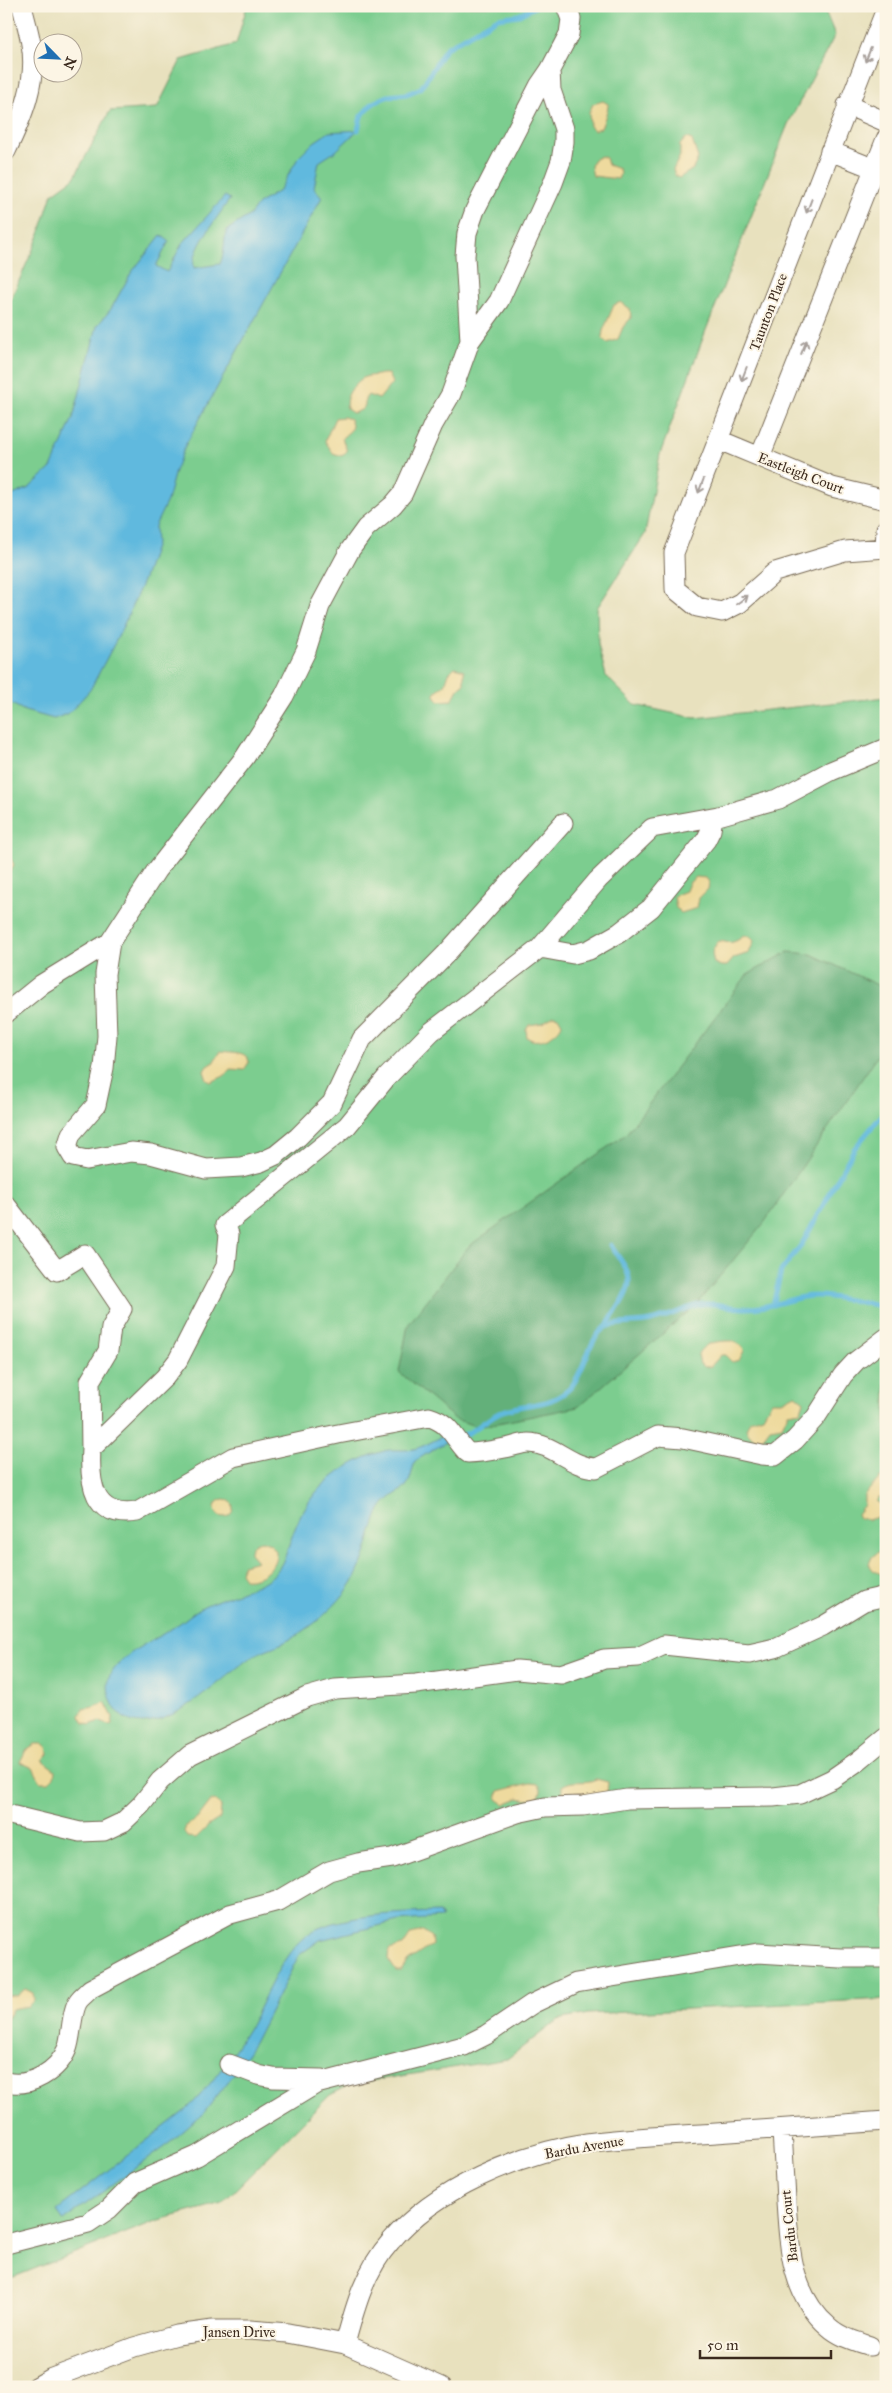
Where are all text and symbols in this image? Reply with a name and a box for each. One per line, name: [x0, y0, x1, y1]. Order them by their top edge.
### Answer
north arrow: [32, 32, 82, 82]
one-way arrow: [862, 47, 871, 62]
text: N: [59, 54, 80, 72]
one-way arrow: [804, 198, 813, 213]
street label: Taunton Place: [746, 271, 791, 353]
one-way arrow: [800, 340, 809, 355]
one-way arrow: [739, 366, 748, 381]
street label: Eastleigh Court: [755, 449, 846, 498]
one-way arrow: [696, 477, 705, 493]
one-way arrow: [735, 595, 749, 605]
street label: Bardu Avenue: [543, 2132, 625, 2163]
street label: Bardu Court: [777, 2189, 802, 2263]
street label: Jansen Drive: [201, 2324, 276, 2342]
scale bar: [700, 2328, 831, 2360]
text: 50 m: [707, 2336, 739, 2354]

